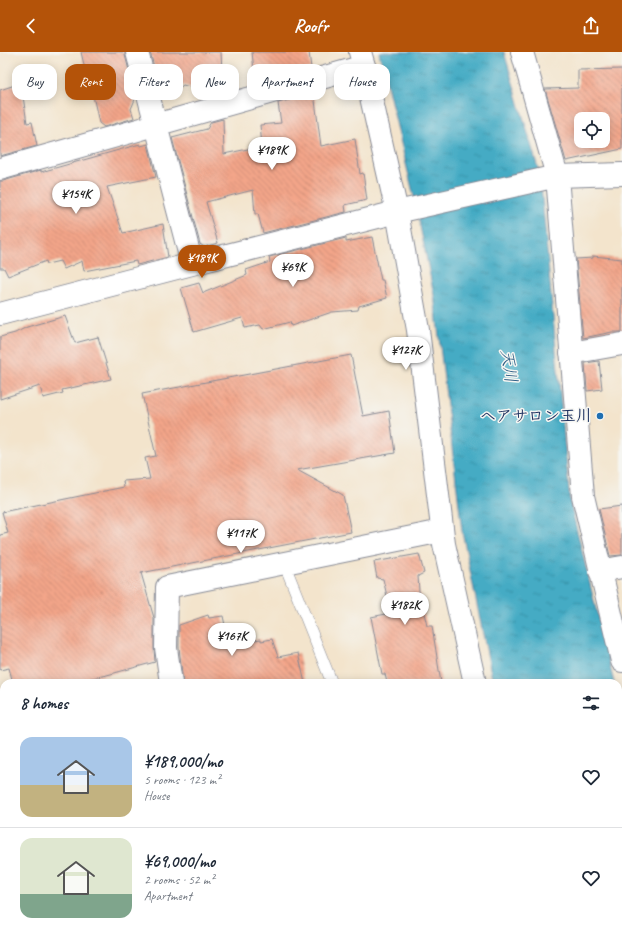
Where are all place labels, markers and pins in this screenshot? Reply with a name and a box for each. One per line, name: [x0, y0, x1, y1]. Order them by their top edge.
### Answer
pin: ¥189K: [244, 137, 300, 171]
pin: ¥154K: [48, 181, 104, 215]
pin: ¥189K: [174, 245, 230, 279]
pin: ¥69K: [269, 254, 317, 288]
pin: ¥127K: [378, 337, 434, 371]
place label: ヘアサロン玉川: [480, 406, 592, 426]
marker: ヘアサロン玉川: [595, 411, 605, 421]
pin: ¥117K: [213, 520, 269, 554]
pin: ¥182K: [377, 592, 433, 626]
pin: ¥167K: [204, 623, 260, 657]

